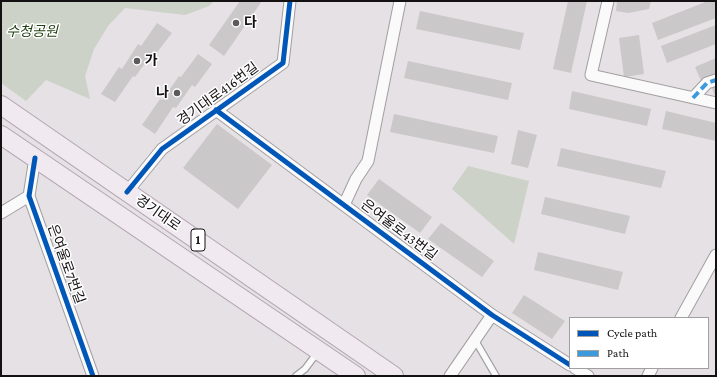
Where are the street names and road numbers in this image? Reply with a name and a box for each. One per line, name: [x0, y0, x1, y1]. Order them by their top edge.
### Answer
street label: 경기대로416번길: [174, 59, 262, 129]
street label: 경기대로: [132, 191, 184, 235]
street label: 은여울로43번길: [358, 196, 440, 264]
street label: 은여울로7번길: [44, 222, 88, 306]
road number: 1: [191, 229, 205, 251]

